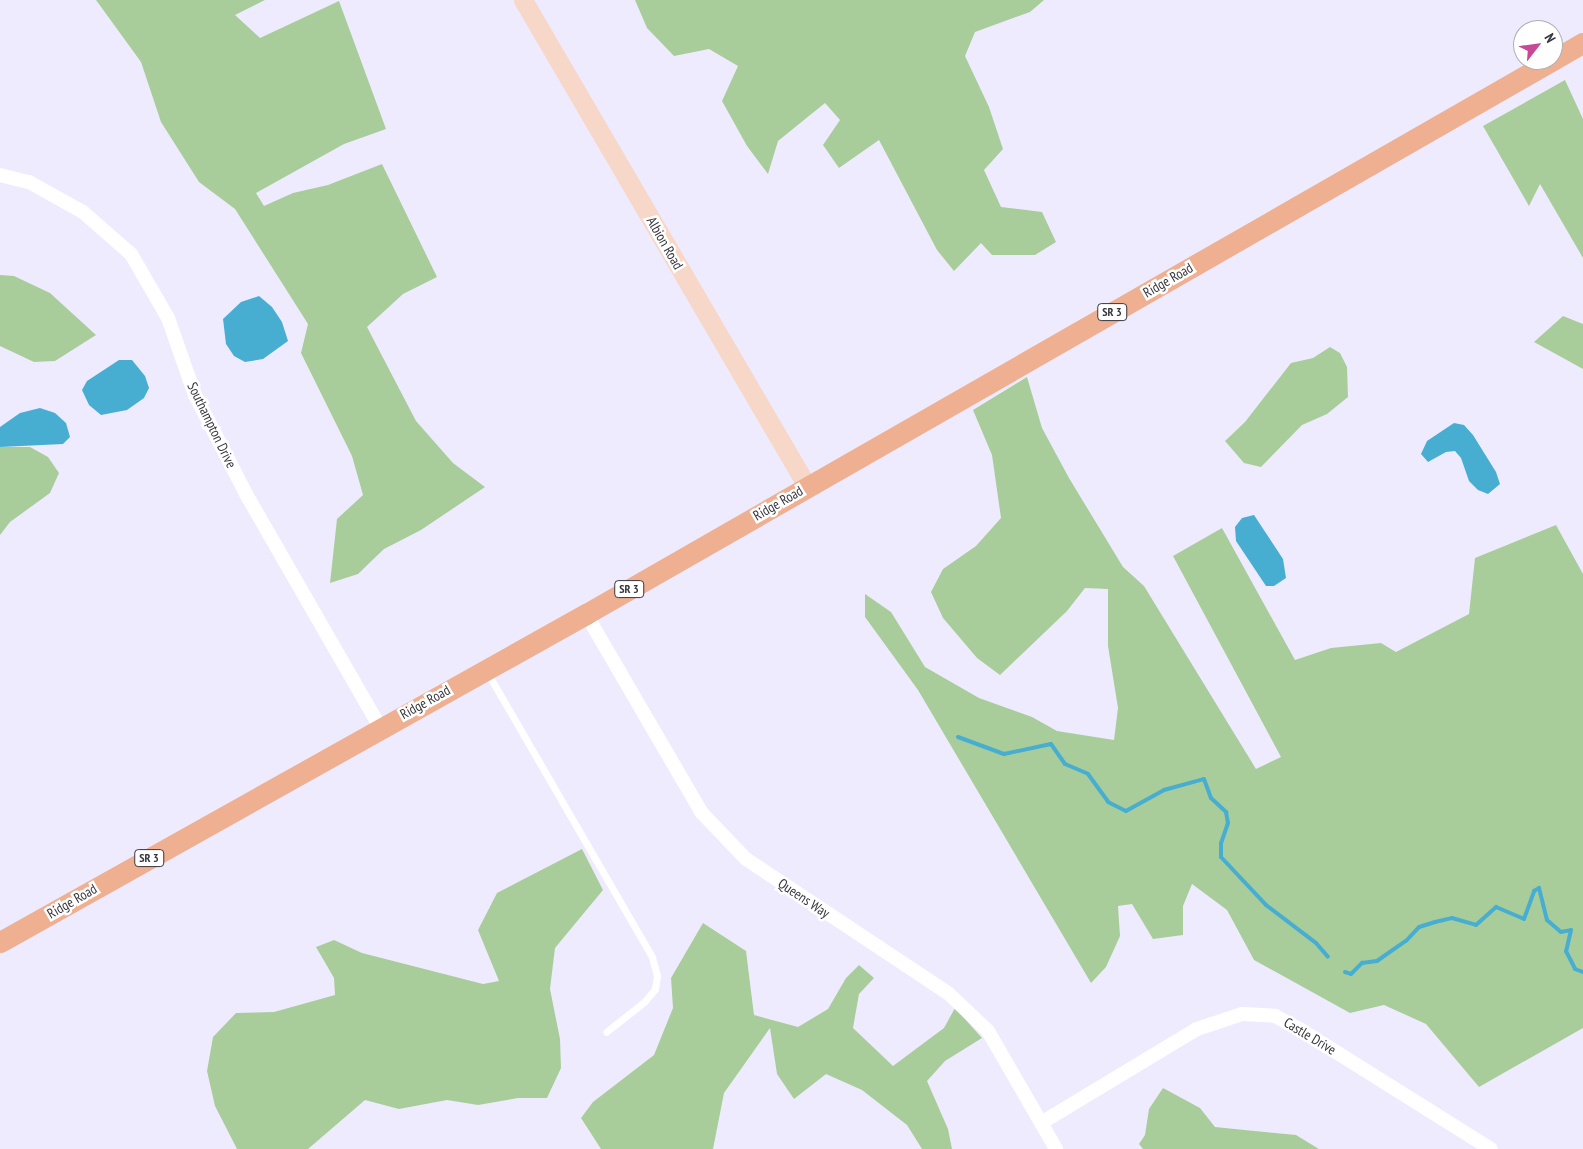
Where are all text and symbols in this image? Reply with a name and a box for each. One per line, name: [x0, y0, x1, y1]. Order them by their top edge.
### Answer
north arrow: [1513, 20, 1563, 70]
text: N: [1540, 30, 1560, 46]
street label: Albion Road: [643, 214, 687, 272]
street label: Ridge Road: [1140, 259, 1196, 301]
road number: SR 3: [1097, 302, 1127, 322]
street label: Southampton Drive: [184, 379, 240, 471]
street label: Ridge Road: [750, 482, 806, 524]
road number: SR 3: [614, 580, 644, 598]
street label: Ridge Road: [397, 681, 453, 723]
road number: SR 3: [134, 848, 164, 868]
street label: Queens Way: [775, 875, 833, 921]
street label: Ridge Road: [44, 880, 100, 922]
street label: Castle Drive: [1281, 1014, 1339, 1058]

